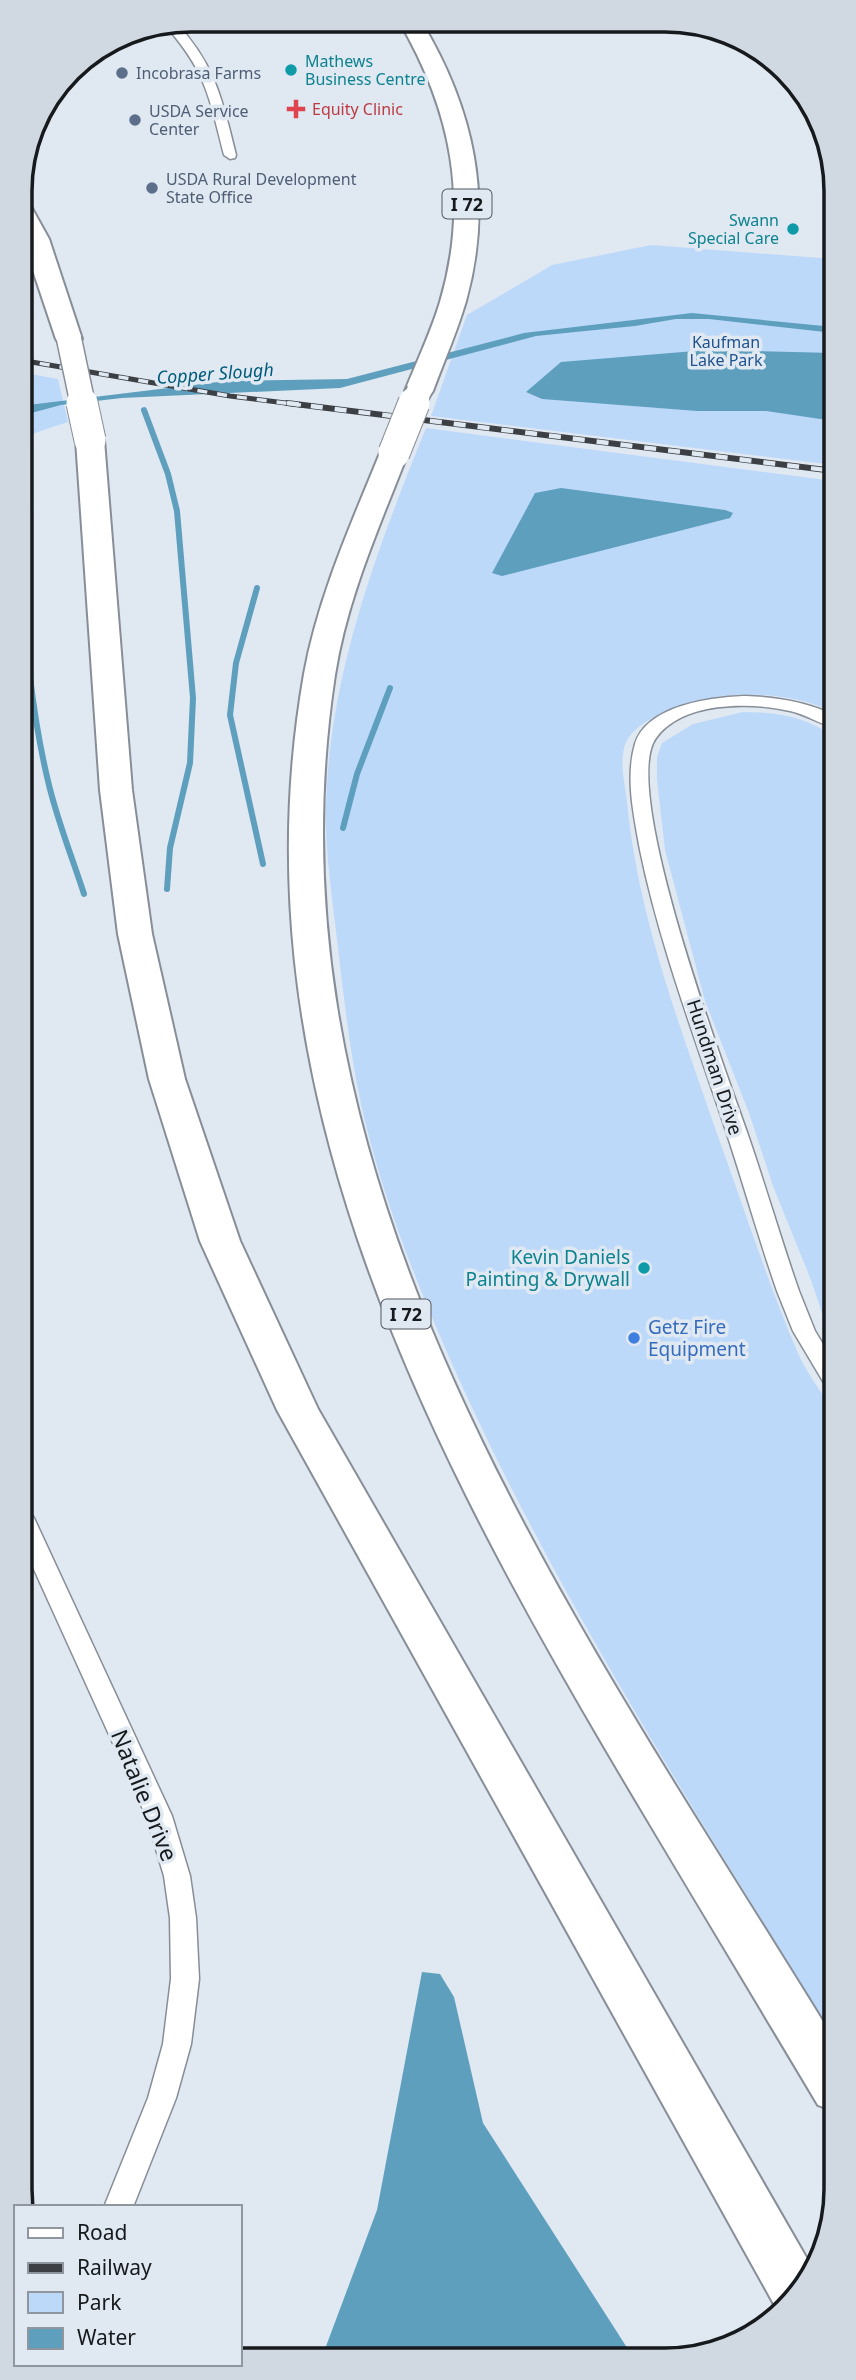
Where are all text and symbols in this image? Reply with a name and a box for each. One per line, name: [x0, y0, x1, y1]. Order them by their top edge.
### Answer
place label: Mathews Business Centre: [305, 50, 426, 90]
place label: Incobrasa Farms: [136, 62, 261, 84]
marker: Mathews Business Centre: [283, 62, 299, 78]
marker: Incobrasa Farms: [114, 65, 130, 81]
place label: Equity Clinic: [312, 98, 403, 120]
marker: Equity Clinic: [286, 99, 306, 119]
place label: USDA Service Center: [149, 100, 249, 140]
marker: USDA Service Center: [127, 112, 143, 128]
place label: USDA Rural Development State Office: [166, 168, 357, 208]
marker: USDA Rural Development State Office: [144, 180, 160, 196]
road number: I 72: [442, 190, 491, 218]
place label: Swann Special Care: [688, 209, 779, 249]
marker: Swann Special Care: [785, 221, 801, 237]
park label: Kaufman Lake Park: [690, 331, 763, 371]
water label: Copper Slough: [156, 357, 274, 389]
street label: Hundman Drive: [681, 996, 749, 1138]
place label: Kevin Daniels Painting & Drywall: [465, 1244, 630, 1292]
marker: Kevin Daniels Painting & Drywall: [636, 1260, 652, 1276]
road number: I 72: [382, 1300, 430, 1329]
place label: Getz Fire Equipment: [648, 1314, 746, 1362]
marker: Getz Fire Equipment: [626, 1330, 642, 1346]
street label: Natalie Drive: [104, 1724, 186, 1866]
legend: [14, 2205, 242, 2366]
text: Road: [77, 2218, 127, 2246]
text: Railway: [77, 2253, 152, 2281]
text: Park: [77, 2288, 122, 2316]
text: Water: [77, 2323, 136, 2351]

